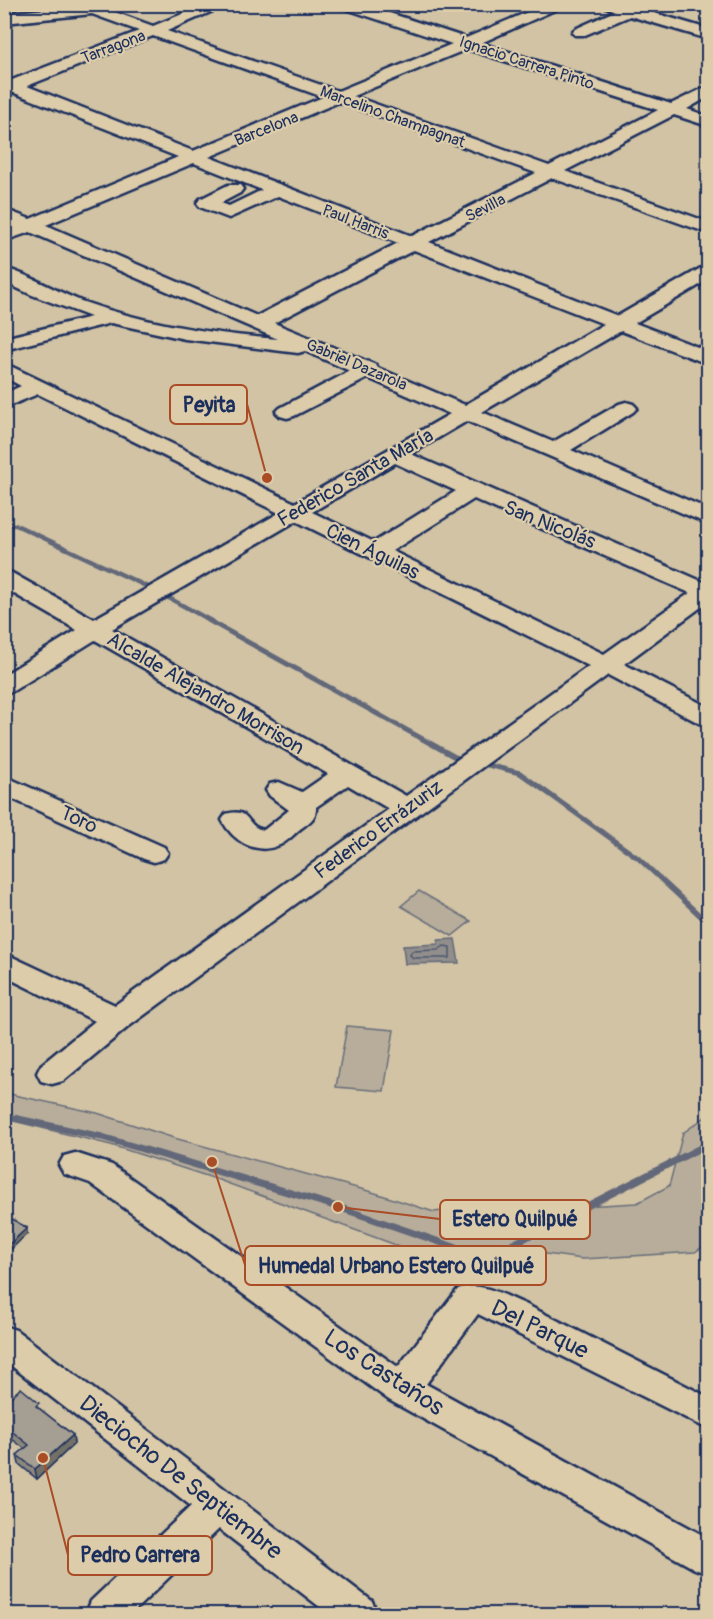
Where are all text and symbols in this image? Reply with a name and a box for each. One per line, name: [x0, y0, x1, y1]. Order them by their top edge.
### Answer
street label: Tarragona: [78, 26, 148, 68]
street label: Ignacio Carrera Pinto: [457, 32, 597, 94]
street label: Marcelino Champagnat: [317, 81, 469, 153]
street label: Barcelona: [232, 107, 301, 151]
street label: Sevilla: [462, 189, 509, 226]
street label: Paul Harris: [320, 200, 392, 244]
street label: Gabriel Dazarola: [303, 335, 410, 395]
callout: Peyita: [170, 385, 247, 424]
text: Peyita: [183, 392, 236, 419]
street label: Federico Santa María: [273, 423, 438, 532]
street label: San Nicolás: [500, 495, 600, 554]
street label: Cien Águilas: [322, 518, 424, 585]
street label: Alcalde Alejandro Morrison: [103, 627, 309, 760]
street label: Federico Errázuriz: [309, 774, 447, 884]
street label: Toro: [56, 800, 102, 839]
callout: Estero Quilpué: [440, 1200, 590, 1239]
text: Estero Quilpué: [452, 1206, 578, 1233]
callout: Humedal Urbano Estero Quilpué: [245, 1246, 546, 1285]
text: Humedal Urbano Estero Quilpué: [258, 1253, 534, 1280]
street label: Del Parque: [486, 1293, 593, 1366]
street label: Los Castaños: [318, 1323, 449, 1422]
street label: Dieciocho De Septiembre: [73, 1389, 288, 1566]
callout: Pedro Carrera: [68, 1536, 212, 1575]
text: Pedro Carrera: [80, 1542, 200, 1569]

